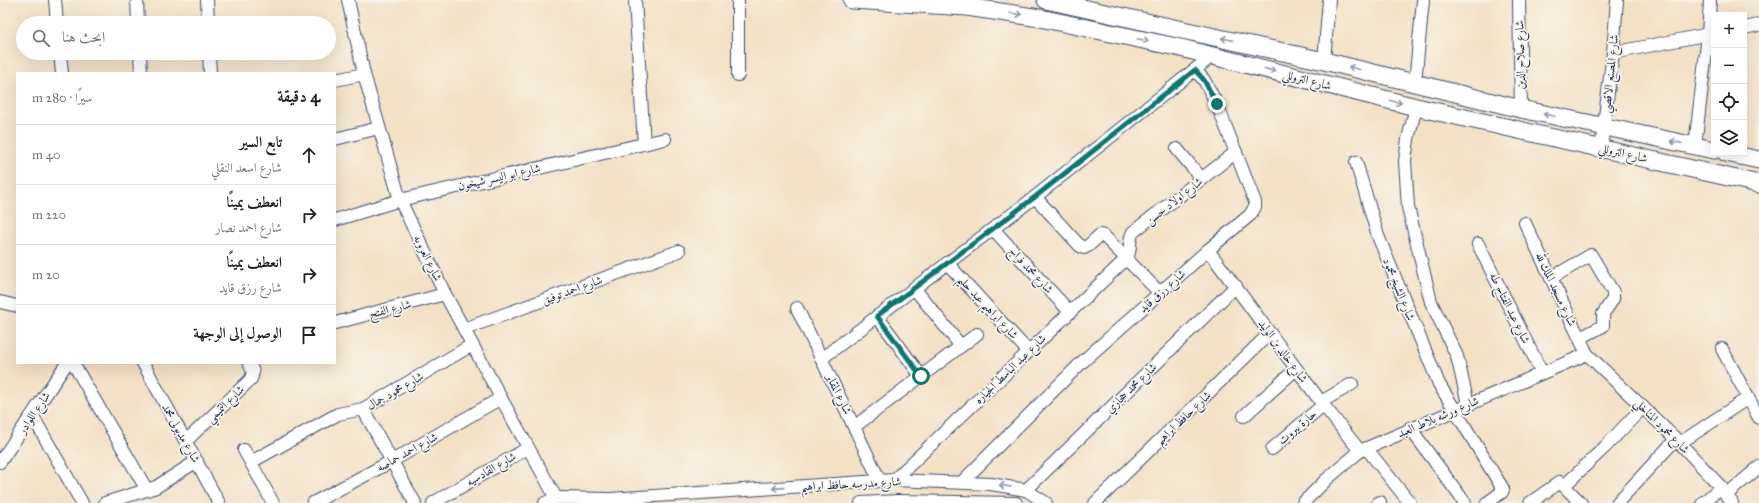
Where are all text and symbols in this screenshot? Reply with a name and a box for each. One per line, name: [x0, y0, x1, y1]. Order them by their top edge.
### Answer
one-way arrow: [1009, 10, 1022, 18]
map controls: [1711, 12, 1747, 156]
button: +: [1711, 12, 1747, 48]
search box: [16, 16, 336, 60]
street label: شارع صلاح الدين: [1512, 20, 1532, 90]
icon: search: [30, 27, 52, 49]
text: ابحث هنا: [62, 28, 105, 46]
street label: شارع المصنع الاقصي: [1599, 34, 1625, 114]
one-way arrow: [1221, 35, 1234, 43]
one-way arrow: [1136, 36, 1149, 44]
button: −: [1711, 48, 1747, 84]
one-way arrow: [1348, 64, 1361, 71]
one-way arrow: [1263, 67, 1276, 75]
street label: شارع التروللي: [1280, 67, 1333, 98]
button: locate: [1711, 84, 1747, 120]
text: 4 دقيقة: [277, 86, 320, 107]
text: سيرًا · 280 m: [32, 90, 92, 106]
route end: [1208, 95, 1226, 113]
one-way arrow: [1389, 99, 1402, 106]
one-way arrow: [1543, 110, 1556, 118]
button: layers: [1711, 120, 1747, 156]
text: تابع السير: [240, 133, 282, 151]
one-way arrow: [1670, 137, 1683, 145]
street label: شارع التروللي: [1596, 141, 1649, 170]
icon: ahead: [298, 144, 320, 166]
text: 40 m: [32, 147, 61, 163]
text: شارع اسعد النقلي: [211, 160, 282, 176]
street label: شارع ابو اليسر شيخون: [456, 161, 543, 197]
street label: شارع اولاد حسن: [1143, 174, 1208, 231]
text: انعطف يمينًا: [227, 193, 282, 211]
icon: right: [298, 204, 320, 226]
text: 220 m: [32, 207, 66, 223]
text: شارع احمد نصار: [215, 220, 282, 236]
street label: شارع العروبه: [407, 233, 445, 285]
street label: شارع محمد فراج: [1003, 244, 1056, 299]
street label: شارع مسجد الملك لله: [1529, 249, 1582, 330]
text: انعطف يمينًا: [227, 253, 282, 271]
street label: شارع الشيخ محمود: [1376, 256, 1418, 324]
icon: right: [298, 264, 320, 286]
street label: شارع رزق قايد: [1136, 266, 1191, 319]
text: 20 m: [32, 267, 60, 283]
street label: شارع عبد الفتاح طه: [1483, 270, 1533, 348]
street label: شارع ابراهيم عبد حليم: [951, 272, 1021, 345]
street label: شارع احمد توفيق: [540, 273, 606, 311]
text: شارع رزق قايد: [219, 280, 282, 296]
street label: شارع الفتح: [367, 297, 414, 325]
street label: شارع خالد بن الوليد: [1252, 317, 1311, 388]
text: الوصول إلى الوجهة: [193, 324, 282, 342]
icon: arrive: [298, 324, 320, 346]
street label: شارع عبد الباسط الجياره: [971, 331, 1052, 410]
street label: شارع محمد حجازي: [1103, 360, 1162, 419]
route start: [912, 367, 930, 385]
street label: شارع محمود جمال: [364, 369, 428, 416]
street label: شارع المقابر: [819, 370, 855, 418]
street label: شارع التميمي: [203, 382, 251, 429]
street label: شارع حافظ ابراهيم: [1152, 388, 1217, 452]
street label: شارع اللوادر: [14, 389, 57, 440]
street label: شارع ورشه بلاط العبد: [1395, 393, 1483, 444]
street label: شارع محمود المناخلي: [1628, 396, 1693, 460]
street label: شارع مدبولى محمد: [155, 401, 203, 467]
street label: حارة بيروت: [1275, 406, 1320, 448]
street label: شارع احمد حماصه: [374, 429, 442, 478]
street label: شارع القادسيه: [464, 449, 521, 492]
street label: شارع مدرسه حافظ ابراهيم: [800, 474, 902, 499]
one-way arrow: [999, 482, 1012, 490]
one-way arrow: [772, 484, 785, 492]

